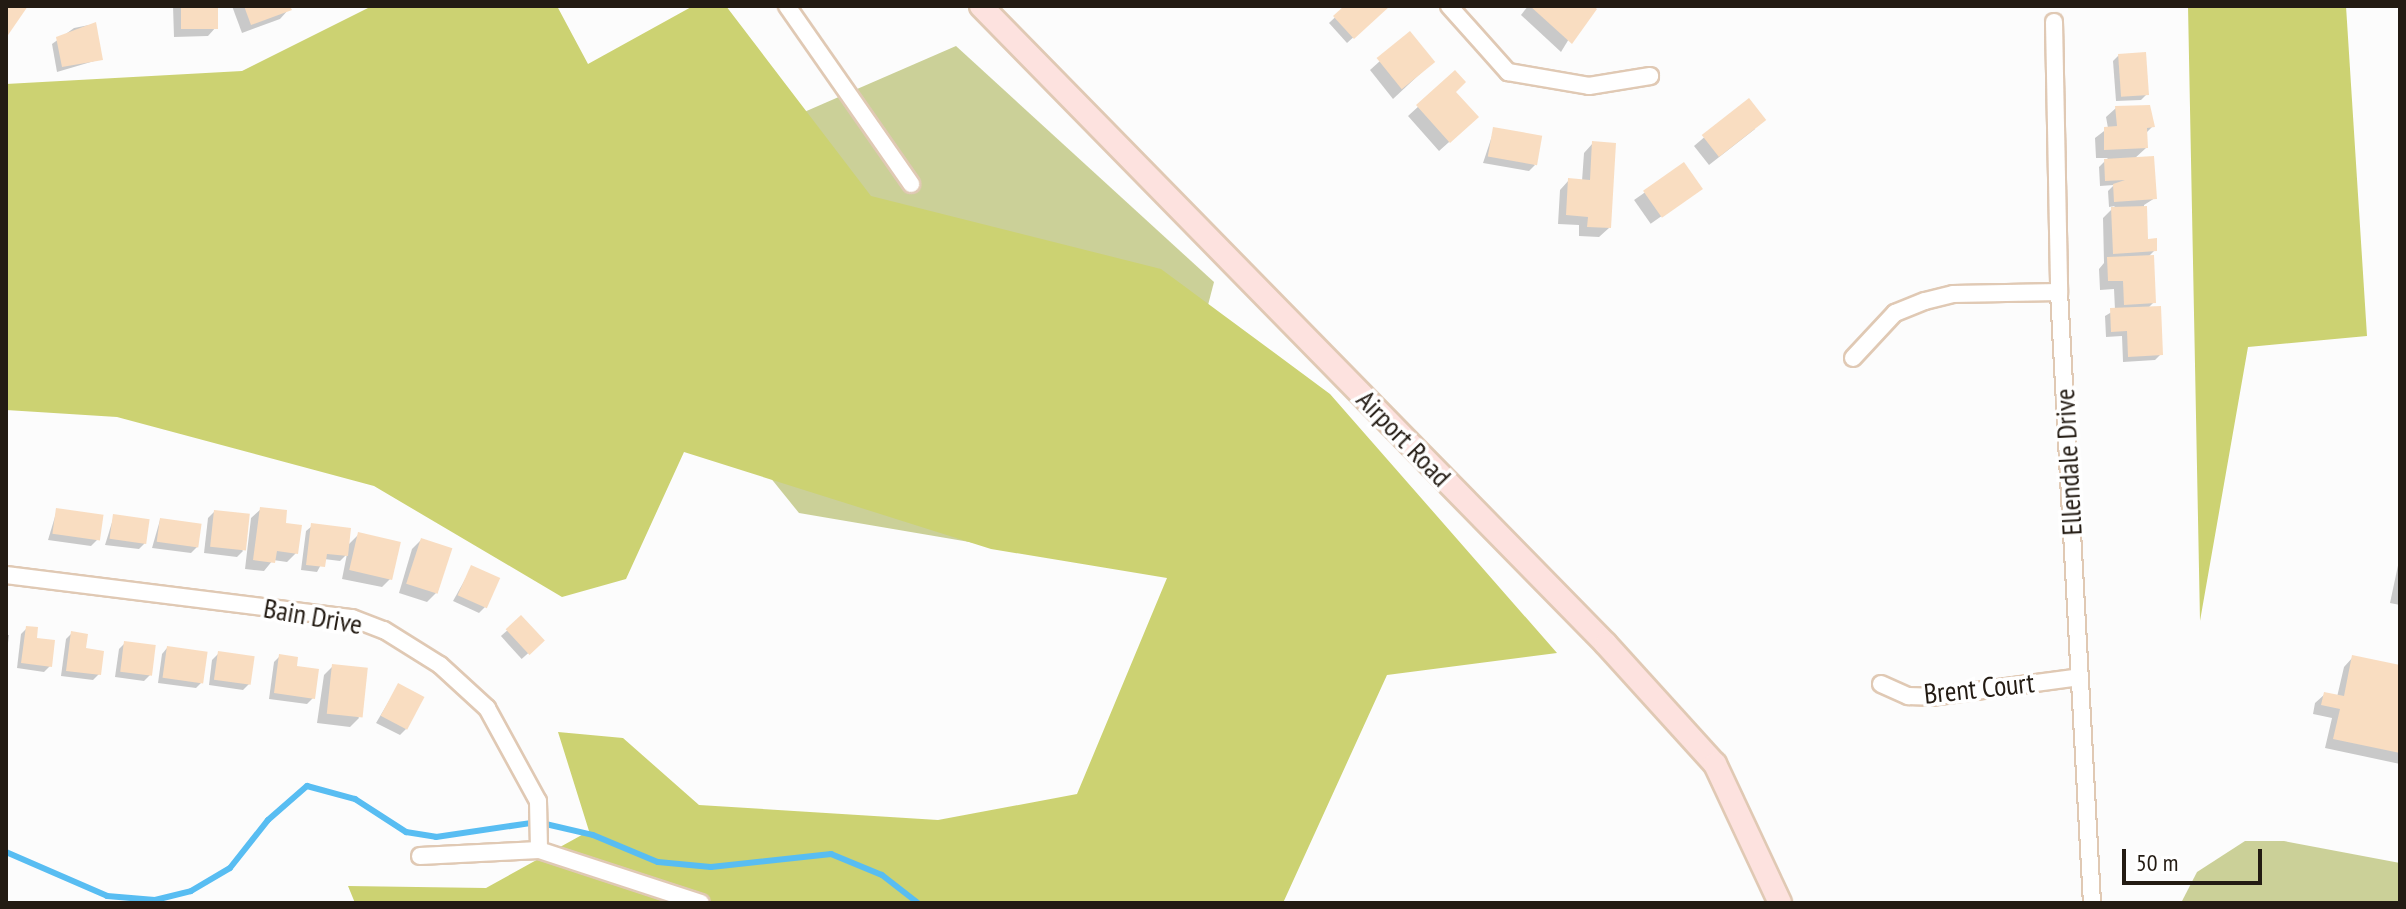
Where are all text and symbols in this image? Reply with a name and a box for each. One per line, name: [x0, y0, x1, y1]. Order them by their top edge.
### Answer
street label: Airport Road: [1350, 383, 1458, 493]
street label: Ellendale Drive: [2047, 388, 2089, 536]
street label: Bain Drive: [261, 591, 365, 641]
street label: Brent Court: [1922, 666, 2036, 710]
scale bar: [2126, 833, 2266, 883]
text: 50 m: [2136, 847, 2178, 878]

